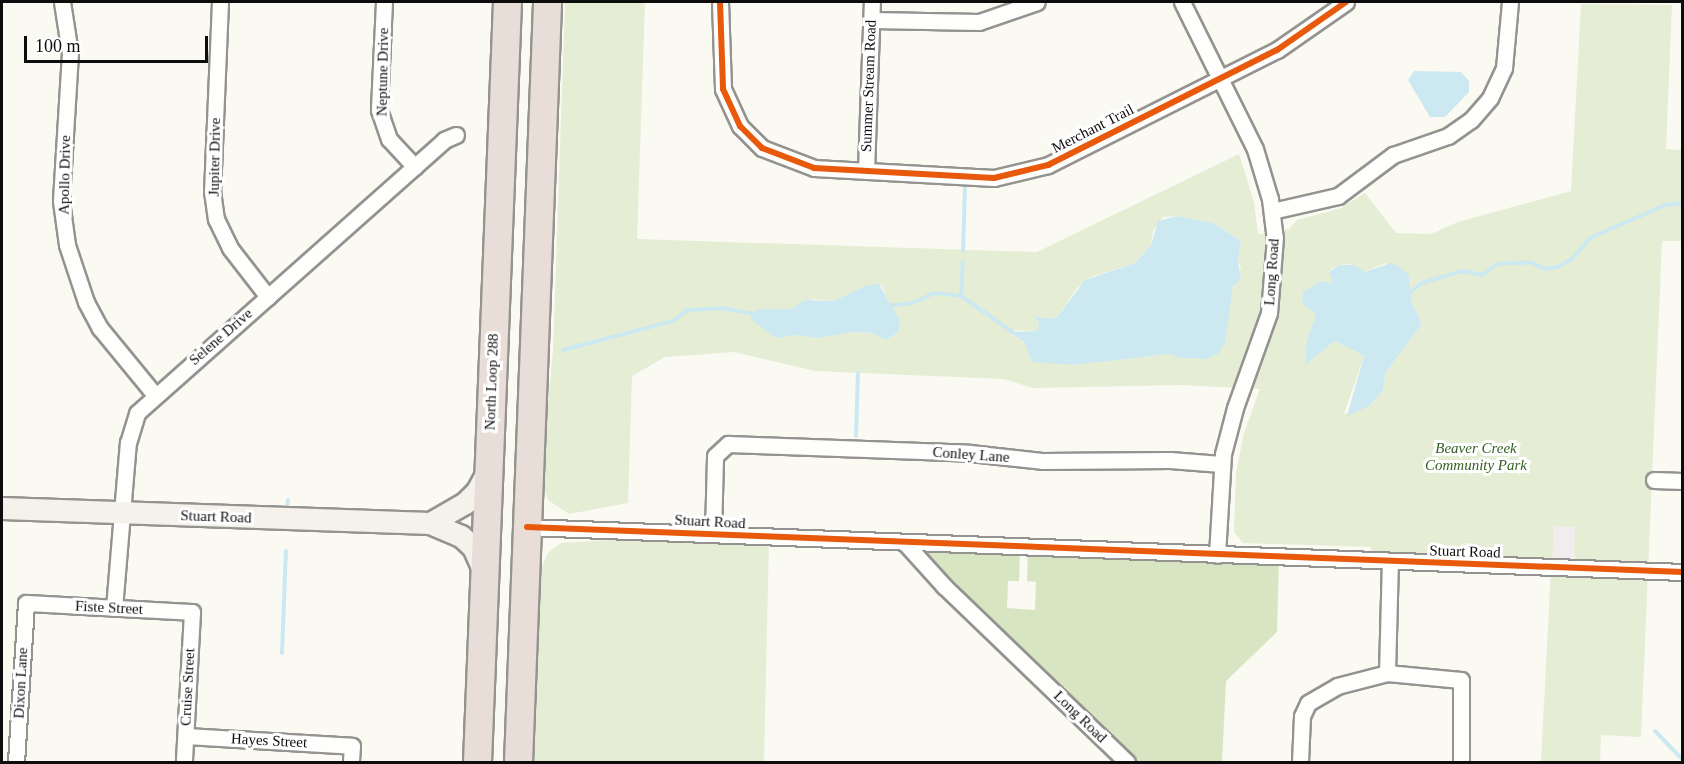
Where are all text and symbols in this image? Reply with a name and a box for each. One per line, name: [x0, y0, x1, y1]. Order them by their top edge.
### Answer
street label: Summer Stream Road: [858, 19, 880, 153]
scale bar: [27, 24, 212, 62]
street label: Neptune Drive: [373, 27, 393, 117]
text: 100 m: [35, 36, 81, 56]
street label: Merchant Trail: [1049, 101, 1137, 157]
street label: Jupiter Drive: [205, 117, 225, 197]
street label: Apollo Drive: [55, 135, 75, 215]
street label: Long Road: [1261, 238, 1283, 306]
street label: Selene Drive: [186, 305, 256, 369]
street label: North Loop 288: [481, 333, 503, 431]
park label: Beaver Creek Community Park: [1425, 439, 1527, 474]
street label: Conley Lane: [932, 443, 1010, 467]
street label: Stuart Road: [180, 507, 252, 527]
street label: Stuart Road: [674, 511, 746, 533]
street label: Stuart Road: [1429, 542, 1501, 562]
street label: Fiste Street: [75, 597, 143, 619]
street label: Dixon Lane: [10, 647, 32, 719]
street label: Cruise Street: [177, 648, 199, 726]
street label: Long Road: [1050, 687, 1110, 747]
street label: Hayes Street: [230, 730, 308, 752]

